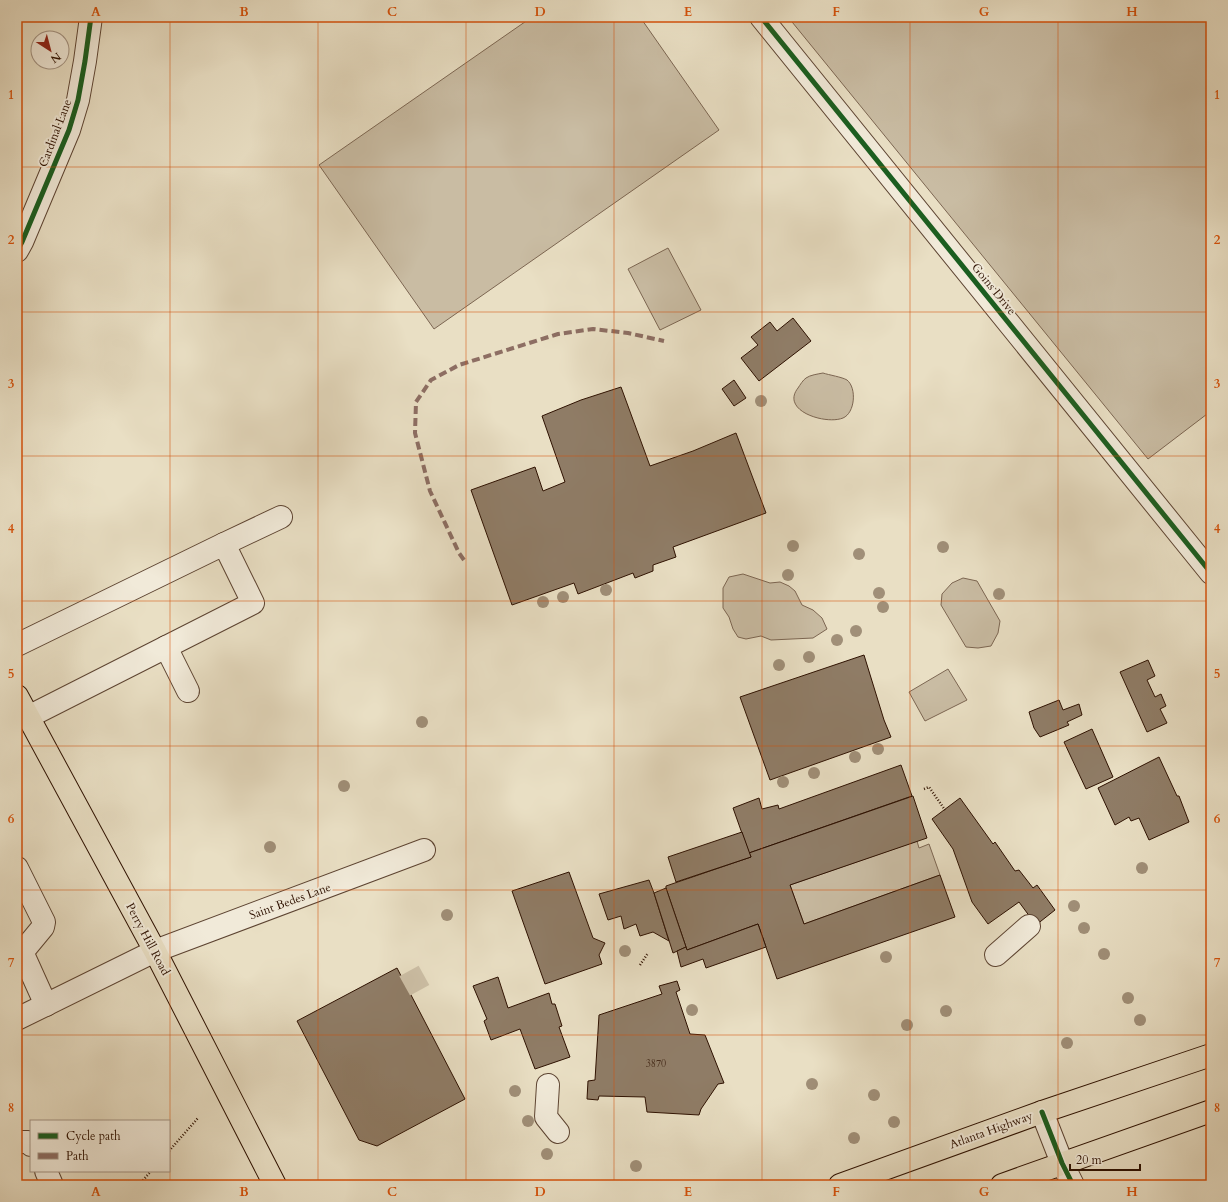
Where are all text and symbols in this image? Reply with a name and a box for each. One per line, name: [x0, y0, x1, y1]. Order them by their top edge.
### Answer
text: A: [91, 3, 101, 21]
text: B: [239, 3, 249, 21]
text: C: [387, 3, 397, 21]
text: D: [534, 3, 546, 21]
text: E: [684, 3, 692, 21]
text: F: [832, 3, 840, 21]
text: G: [979, 3, 990, 21]
text: H: [1126, 3, 1138, 21]
north arrow: [30, 30, 70, 70]
text: N: [47, 49, 64, 67]
text: 1: [8, 86, 14, 104]
text: 1: [1214, 86, 1220, 104]
street label: Cardinal Lane: [35, 97, 75, 169]
text: 2: [8, 231, 15, 249]
text: 2: [1214, 231, 1221, 249]
street label: Goins Drive: [968, 260, 1020, 318]
text: 3: [8, 375, 15, 393]
text: 3: [1214, 375, 1221, 393]
text: 4: [8, 520, 15, 538]
text: 4: [1214, 520, 1221, 538]
text: 5: [8, 665, 14, 683]
text: 5: [1214, 665, 1220, 683]
text: 6: [8, 810, 15, 828]
text: 6: [1214, 810, 1221, 828]
street label: Saint Bedes Lane: [247, 879, 333, 923]
street label: Perry Hill Road: [122, 900, 174, 979]
text: 7: [8, 954, 15, 972]
text: 7: [1214, 954, 1221, 972]
house number: 3870: [646, 1057, 666, 1071]
text: 8: [8, 1099, 14, 1117]
text: 8: [1214, 1099, 1220, 1117]
street label: Atlanta Highway: [947, 1107, 1035, 1152]
legend: [30, 1120, 170, 1172]
text: Cycle path: [66, 1128, 121, 1144]
scale bar: [1070, 1146, 1140, 1172]
text: Path: [66, 1148, 89, 1164]
text: 20 m: [1076, 1152, 1103, 1168]
text: A: [91, 1183, 101, 1201]
text: B: [239, 1183, 249, 1201]
text: C: [387, 1183, 397, 1201]
text: D: [534, 1183, 546, 1201]
text: E: [684, 1183, 692, 1201]
text: F: [832, 1183, 840, 1201]
text: G: [979, 1183, 990, 1201]
text: H: [1126, 1183, 1138, 1201]

